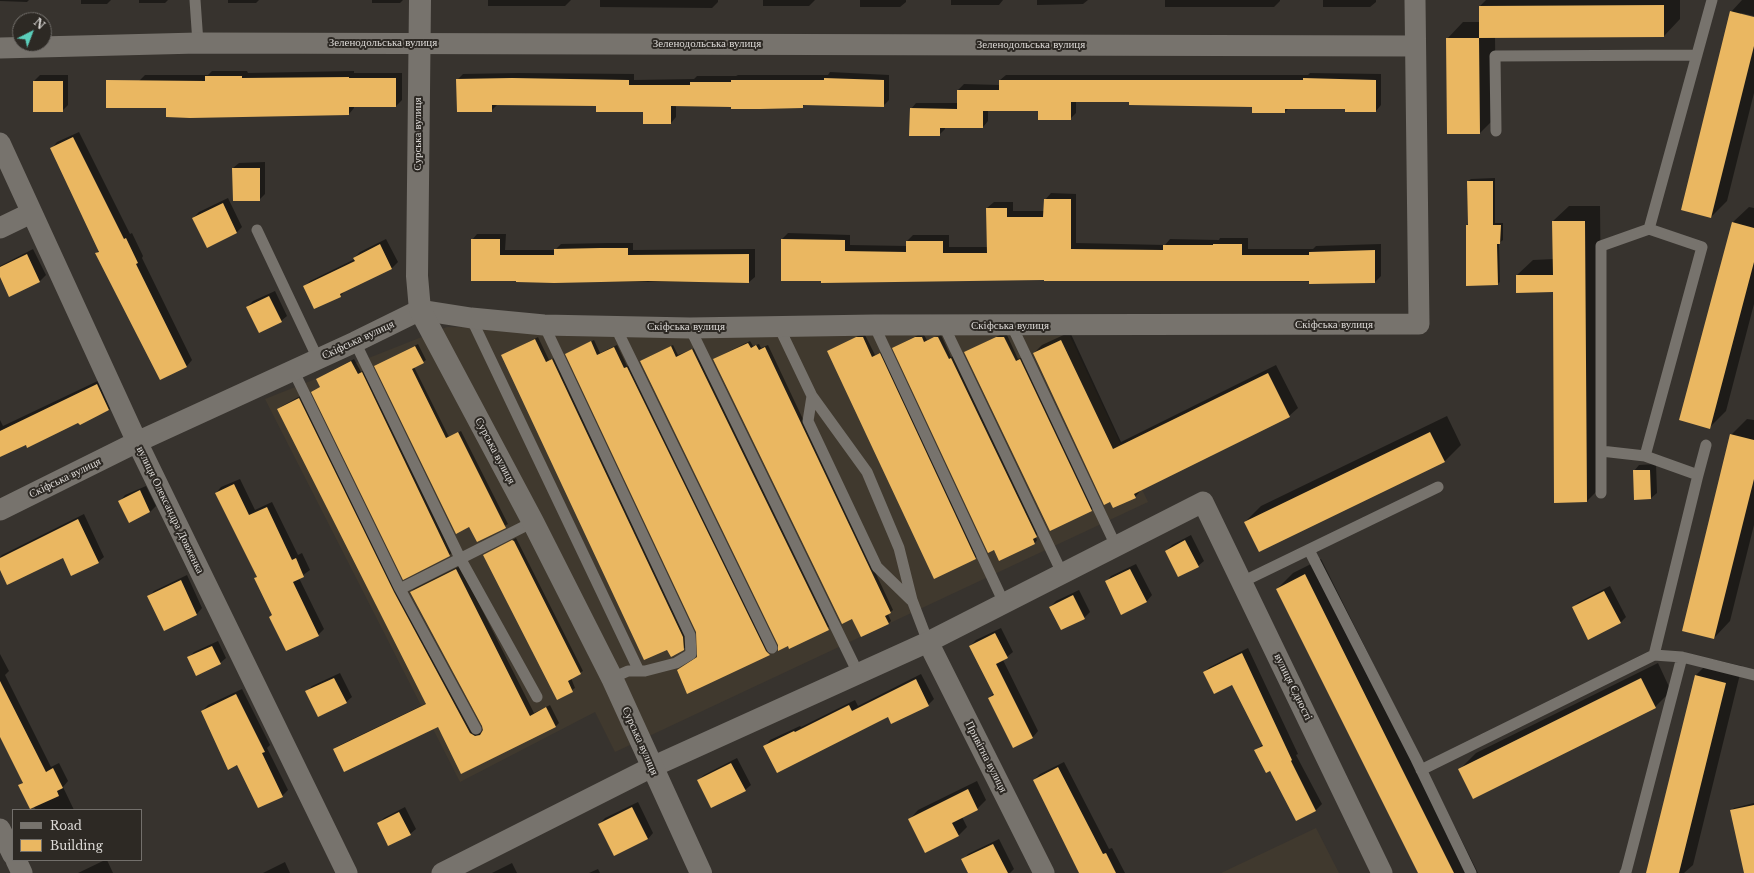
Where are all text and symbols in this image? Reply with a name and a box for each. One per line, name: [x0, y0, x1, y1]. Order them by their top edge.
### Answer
north arrow: [12, 12, 52, 52]
text: N: [31, 15, 48, 32]
street label: Зеленодольська вулиця: [329, 36, 437, 50]
street label: Зеленодольська вулиця: [653, 37, 761, 51]
street label: Зеленодольська вулиця: [977, 38, 1085, 52]
street label: Сурська вулиця: [411, 97, 425, 171]
street label: Скіфська вулиця: [320, 318, 396, 362]
street label: Скіфська вулиця: [1295, 318, 1373, 332]
street label: Скіфська вулиця: [971, 319, 1049, 333]
street label: Скіфська вулиця: [647, 320, 725, 334]
street label: Сурська вулиця: [472, 416, 518, 486]
street label: вулиця Олександра Довженка: [133, 444, 207, 576]
street label: Скіфська вулиця: [27, 455, 103, 501]
street label: вулиця Єдності: [1271, 651, 1315, 723]
street label: Сурська вулиця: [619, 705, 661, 777]
street label: Привітна вулиця: [962, 719, 1010, 795]
legend: [12, 809, 142, 861]
text: Road: [50, 818, 82, 833]
text: Building: [50, 838, 103, 853]

